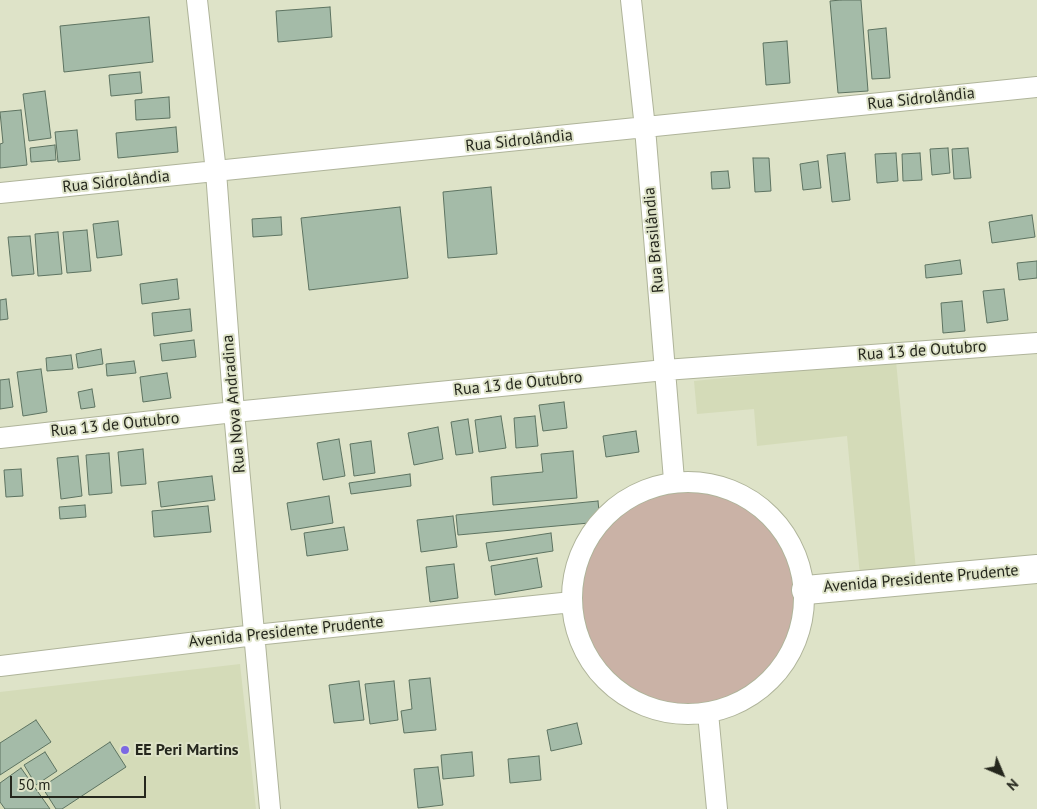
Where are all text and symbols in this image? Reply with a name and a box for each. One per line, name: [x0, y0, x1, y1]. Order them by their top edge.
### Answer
street label: Rua Sidrolândia: [866, 84, 976, 114]
street label: Rua Sidrolândia: [464, 126, 574, 156]
street label: Rua Sidrolândia: [61, 167, 171, 197]
street label: Rua Brasilândia: [640, 186, 668, 294]
street label: Rua Nova Andradina: [218, 334, 250, 474]
street label: Rua 13 de Outubro: [857, 337, 987, 365]
street label: Rua 13 de Outubro: [453, 368, 583, 400]
street label: Rua 13 de Outubro: [50, 409, 180, 441]
street label: Avenida Presidente Prudente: [823, 561, 1019, 597]
street label: Avenida Presidente Prudente: [188, 612, 384, 652]
place label: EE Peri Martins: [135, 740, 239, 760]
marker: EE Peri Martins: [119, 744, 131, 756]
north arrow: [977, 749, 1027, 799]
scale bar: [12, 766, 149, 798]
text: 50 m: [18, 775, 51, 794]
text: N: [1003, 775, 1022, 794]

